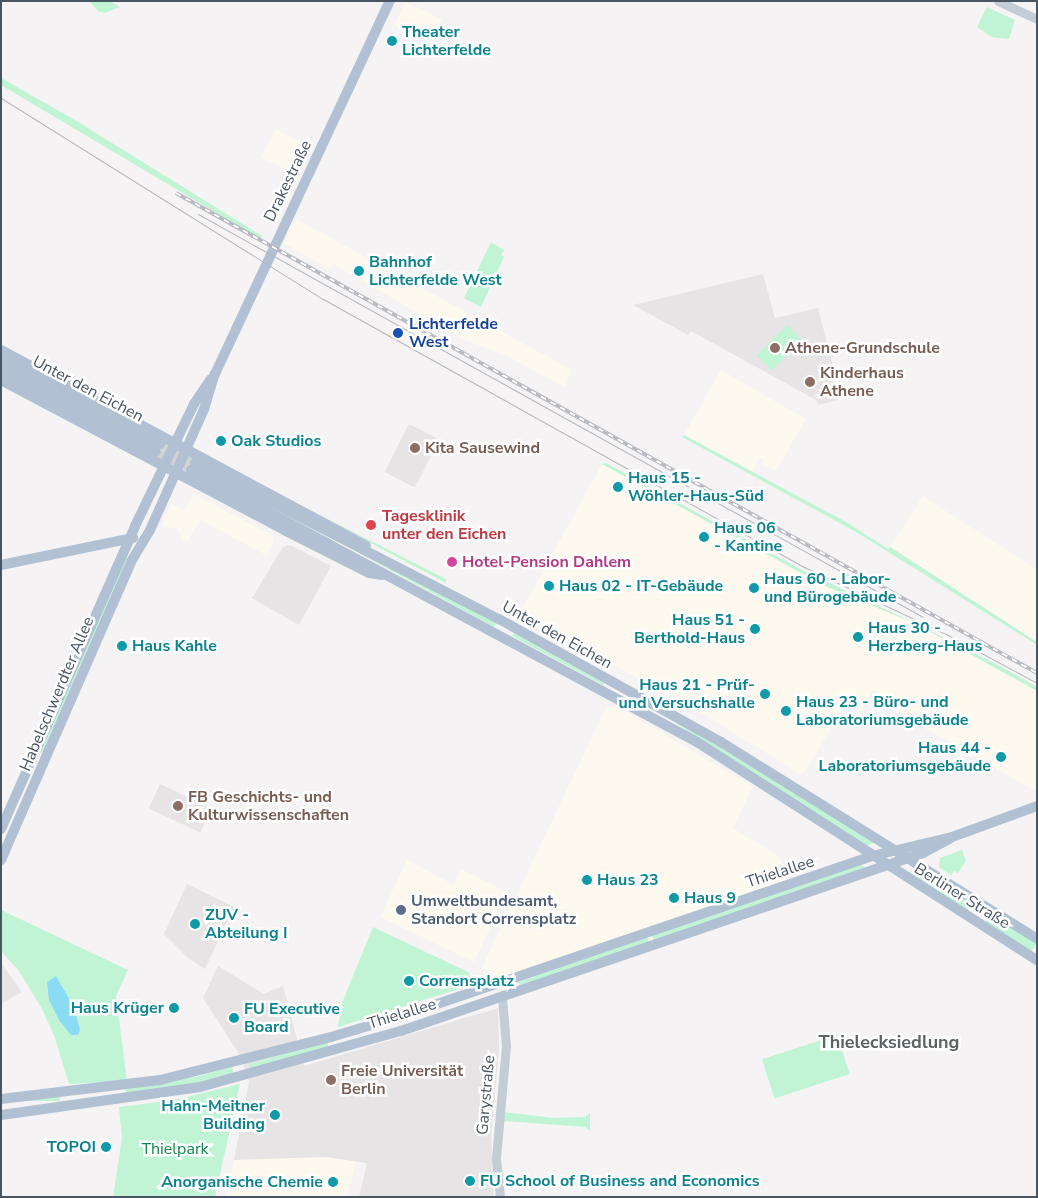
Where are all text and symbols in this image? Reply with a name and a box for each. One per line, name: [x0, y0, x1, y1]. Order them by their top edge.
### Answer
place label: Theater Lichterfelde: [402, 22, 491, 60]
marker: Theater Lichterfelde: [386, 35, 398, 47]
street label: Drakestraße: [260, 137, 316, 225]
place label: Bahnhof Lichterfelde West: [369, 252, 502, 290]
marker: Bahnhof Lichterfelde West: [353, 265, 365, 277]
place label: Lichterfelde West: [409, 314, 498, 352]
marker: Lichterfelde West: [391, 326, 405, 340]
place label: Athene-Grundschule: [785, 338, 940, 358]
marker: Athene-Grundschule: [769, 342, 781, 354]
street label: Unter den Eichen: [29, 352, 147, 426]
place label: Kinderhaus Athene: [820, 363, 904, 401]
marker: Kinderhaus Athene: [804, 376, 816, 388]
place label: Oak Studios: [231, 431, 321, 451]
marker: Oak Studios: [215, 435, 227, 447]
place label: Kita Sausewind: [425, 438, 540, 458]
marker: Kita Sausewind: [409, 442, 421, 454]
place label: Haus 15 - Wöhler-Haus-Süd: [628, 468, 764, 506]
marker: Haus 15 - Wöhler-Haus-Süd: [612, 481, 624, 493]
place label: Tagesklinik unter den Eichen: [382, 506, 506, 544]
marker: Tagesklinik unter den Eichen: [364, 518, 378, 532]
place label: Haus 06 - Kantine: [714, 518, 782, 556]
marker: Haus 06 - Kantine: [698, 531, 710, 543]
place label: Hotel-Pension Dahlem: [462, 552, 631, 572]
marker: Hotel-Pension Dahlem: [446, 556, 458, 568]
place label: Haus 60 - Labor- und Bürogebäude: [764, 569, 896, 607]
place label: Haus 02 - IT-Gebäude: [559, 576, 723, 596]
marker: Haus 02 - IT-Gebäude: [543, 580, 555, 592]
marker: Haus 60 - Labor- und Bürogebäude: [748, 582, 760, 594]
street label: Unter den Eichen: [499, 597, 615, 673]
place label: Haus 51 - Berthold-Haus: [634, 610, 745, 648]
street label: Habelschwerdter Allee: [16, 614, 98, 774]
place label: Haus 30 - Herzberg-Haus: [868, 618, 982, 656]
marker: Haus 51 - Berthold-Haus: [749, 623, 761, 635]
marker: Haus 30 - Herzberg-Haus: [852, 631, 864, 643]
place label: Haus Kahle: [132, 636, 217, 656]
marker: Haus Kahle: [116, 640, 128, 652]
place label: Haus 21 - Prüf- und Versuchshalle: [618, 675, 755, 713]
marker: Haus 21 - Prüf- und Versuchshalle: [759, 688, 771, 700]
place label: Haus 23 - Büro- und Laboratoriumsgebäude: [796, 692, 968, 730]
marker: Haus 23 - Büro- und Laboratoriumsgebäude: [780, 705, 792, 717]
place label: Haus 44 - Laboratoriumsgebäude: [819, 738, 991, 776]
marker: Haus 44 - Laboratoriumsgebäude: [995, 751, 1007, 763]
place label: FB Geschichts- und Kulturwissenschaften: [188, 787, 349, 825]
marker: FB Geschichts- und Kulturwissenschaften: [172, 800, 184, 812]
street label: Thielallee: [743, 852, 817, 892]
street label: Berliner Straße: [911, 859, 1013, 933]
place label: Haus 23: [597, 870, 659, 890]
marker: Haus 23: [581, 874, 593, 886]
place label: Haus 9: [684, 888, 736, 908]
place label: Umweltbundesamt, Standort Corrensplatz: [411, 891, 576, 929]
marker: Haus 9: [668, 892, 680, 904]
marker: Umweltbundesamt, Standort Corrensplatz: [395, 904, 407, 916]
place label: ZUV - Abteilung I: [205, 905, 287, 943]
marker: ZUV - Abteilung I: [189, 918, 201, 930]
place label: Corrensplatz: [419, 971, 514, 991]
marker: Corrensplatz: [403, 975, 415, 987]
street label: Thielallee: [365, 995, 439, 1033]
place label: Haus Krüger: [71, 998, 164, 1018]
place label: FU Executive Board: [244, 999, 340, 1037]
marker: Haus Krüger: [168, 1002, 180, 1014]
marker: FU Executive Board: [228, 1012, 240, 1024]
district label: Thielecksiedlung: [819, 1031, 959, 1053]
street label: Garystraße: [473, 1054, 499, 1136]
place label: Freie Universität Berlin: [341, 1061, 463, 1099]
marker: Freie Universität Berlin: [325, 1074, 337, 1086]
place label: Hahn-Meitner Building: [161, 1096, 265, 1134]
marker: Hahn-Meitner Building: [269, 1109, 281, 1121]
place label: TOPOI: [47, 1137, 96, 1157]
park label: Thielpark: [141, 1139, 209, 1159]
marker: TOPOI: [100, 1141, 112, 1153]
place label: FU School of Business and Economics: [480, 1171, 760, 1191]
place label: Anorganische Chemie: [161, 1172, 323, 1192]
marker: FU School of Business and Economics: [464, 1175, 476, 1187]
marker: Anorganische Chemie: [327, 1176, 339, 1188]

